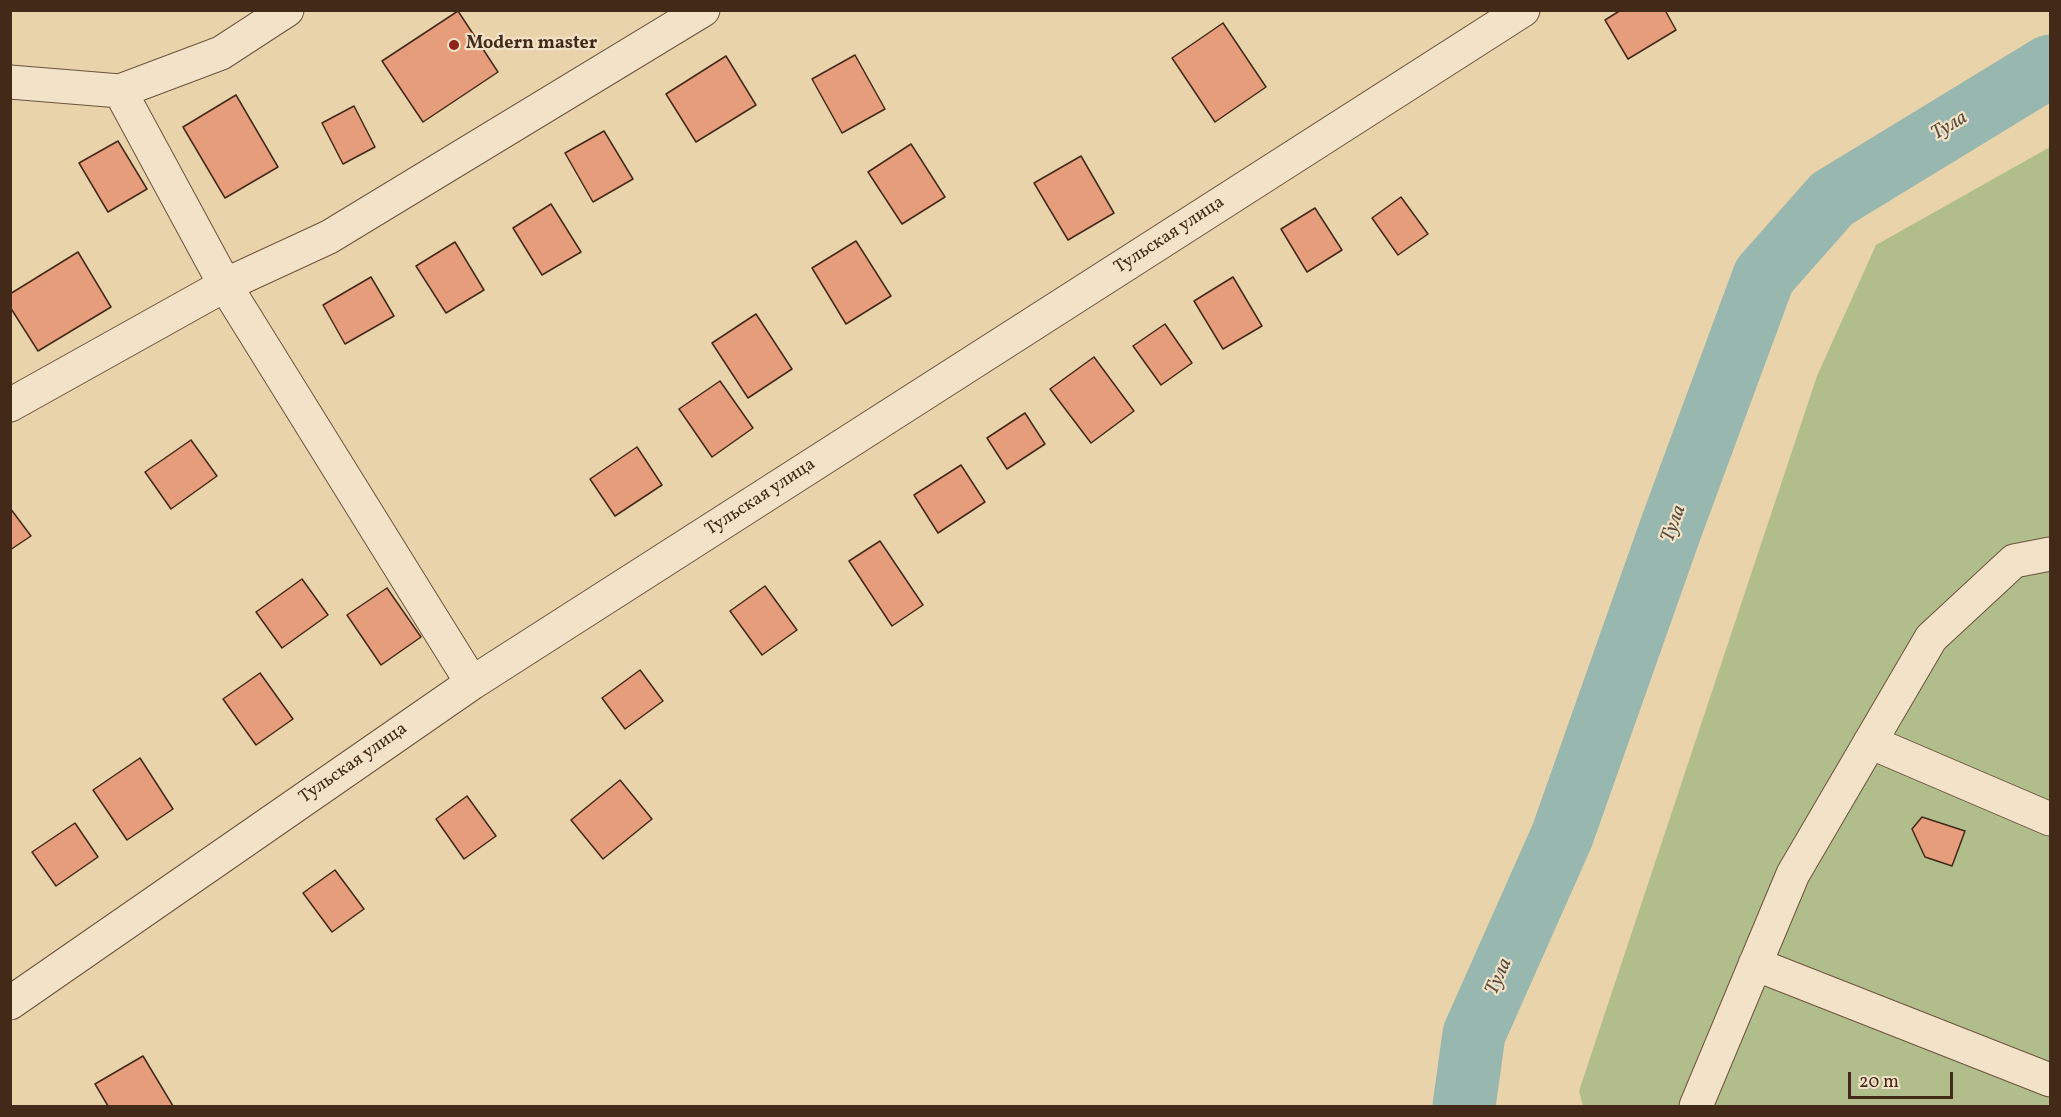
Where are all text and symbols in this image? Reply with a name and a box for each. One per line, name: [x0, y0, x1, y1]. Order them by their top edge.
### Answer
place label: Modern master: [466, 34, 597, 56]
marker: Modern master: [447, 38, 461, 52]
water label: Тула: [1928, 107, 1972, 147]
street label: Тульская улица: [1111, 192, 1229, 280]
street label: Тульская улица: [702, 454, 820, 542]
water label: Тула: [1657, 502, 1693, 546]
street label: Тульская улица: [296, 719, 412, 809]
water label: Тула: [1481, 955, 1519, 999]
scale bar: [1851, 1060, 1956, 1098]
text: 20 m: [1859, 1070, 1899, 1095]

